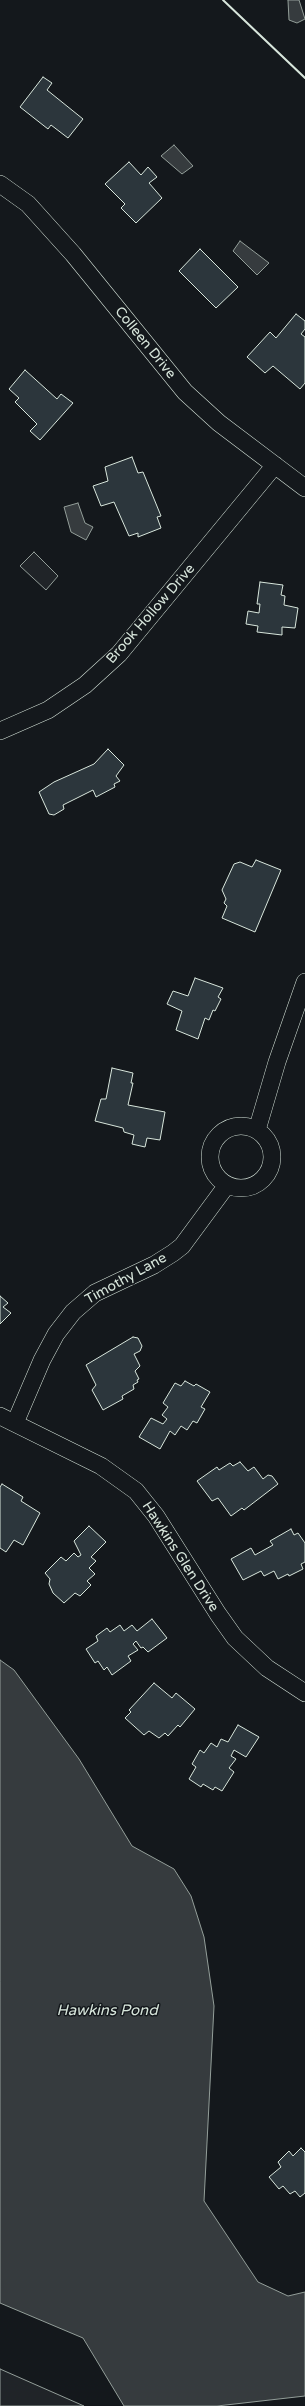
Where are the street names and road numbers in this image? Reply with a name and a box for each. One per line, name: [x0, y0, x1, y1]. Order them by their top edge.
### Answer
street label: Colleen Drive: [111, 304, 179, 382]
street label: Brook Hollow Drive: [103, 561, 199, 667]
street label: Timothy Lane: [82, 1250, 170, 1308]
street label: Hawkins Glen Drive: [138, 1499, 222, 1615]

